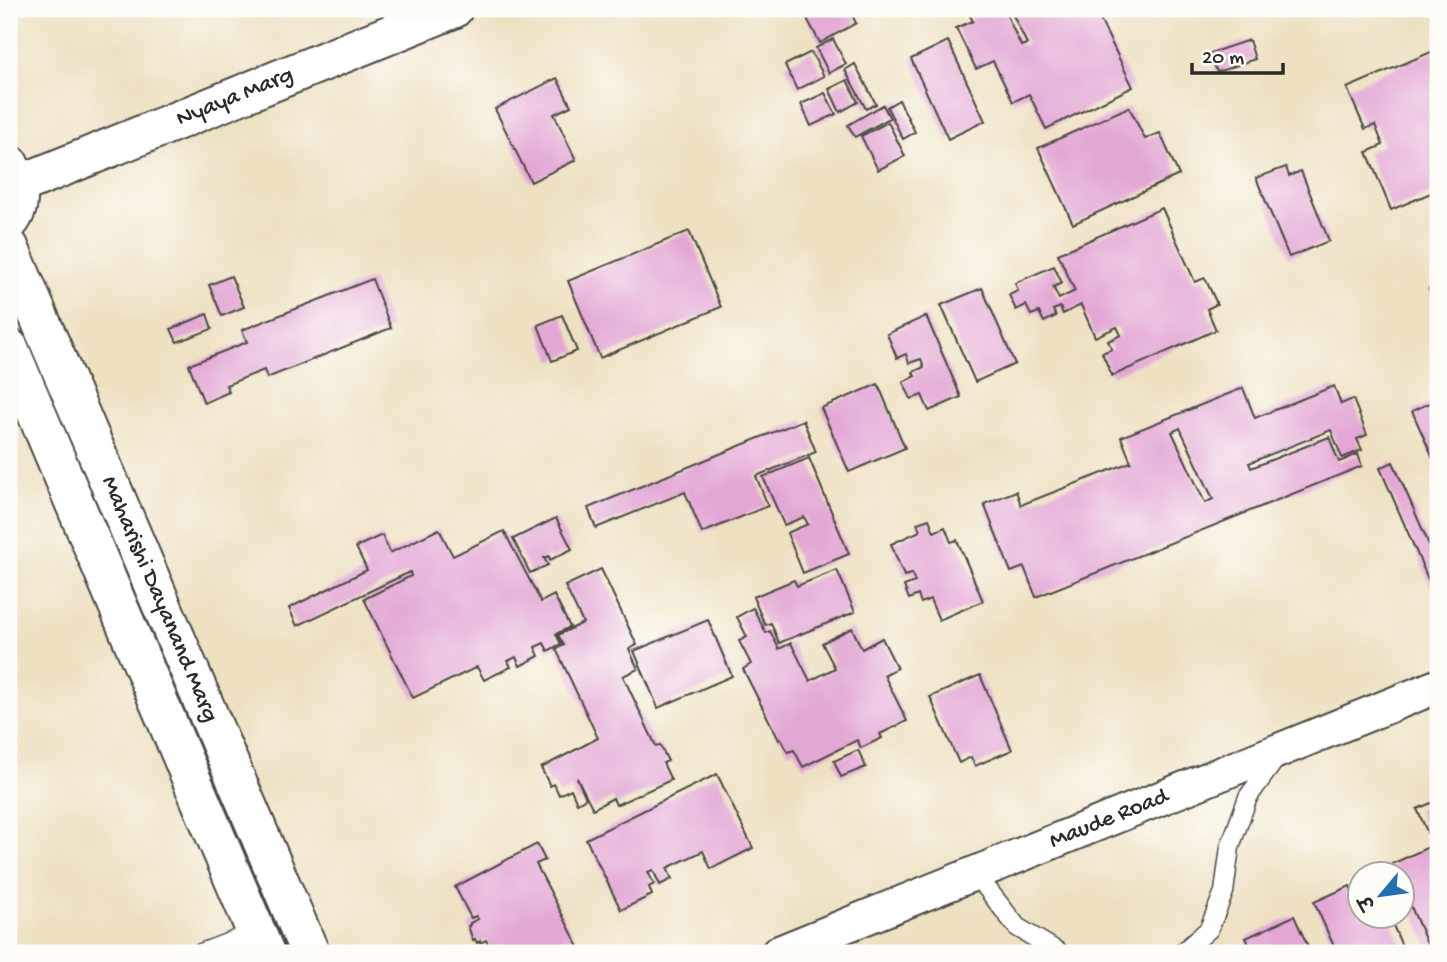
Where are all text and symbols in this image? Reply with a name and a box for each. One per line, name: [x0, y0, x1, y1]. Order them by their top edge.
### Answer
scale bar: [1192, 32, 1282, 76]
text: 20 m: [1202, 47, 1244, 72]
street label: Nyaya Marg: [172, 61, 298, 134]
street label: Maharishi Dayanand Marg: [94, 472, 224, 727]
street label: Maude Road: [1045, 781, 1175, 856]
north arrow: [1346, 860, 1416, 930]
text: उ: [1355, 888, 1383, 914]

